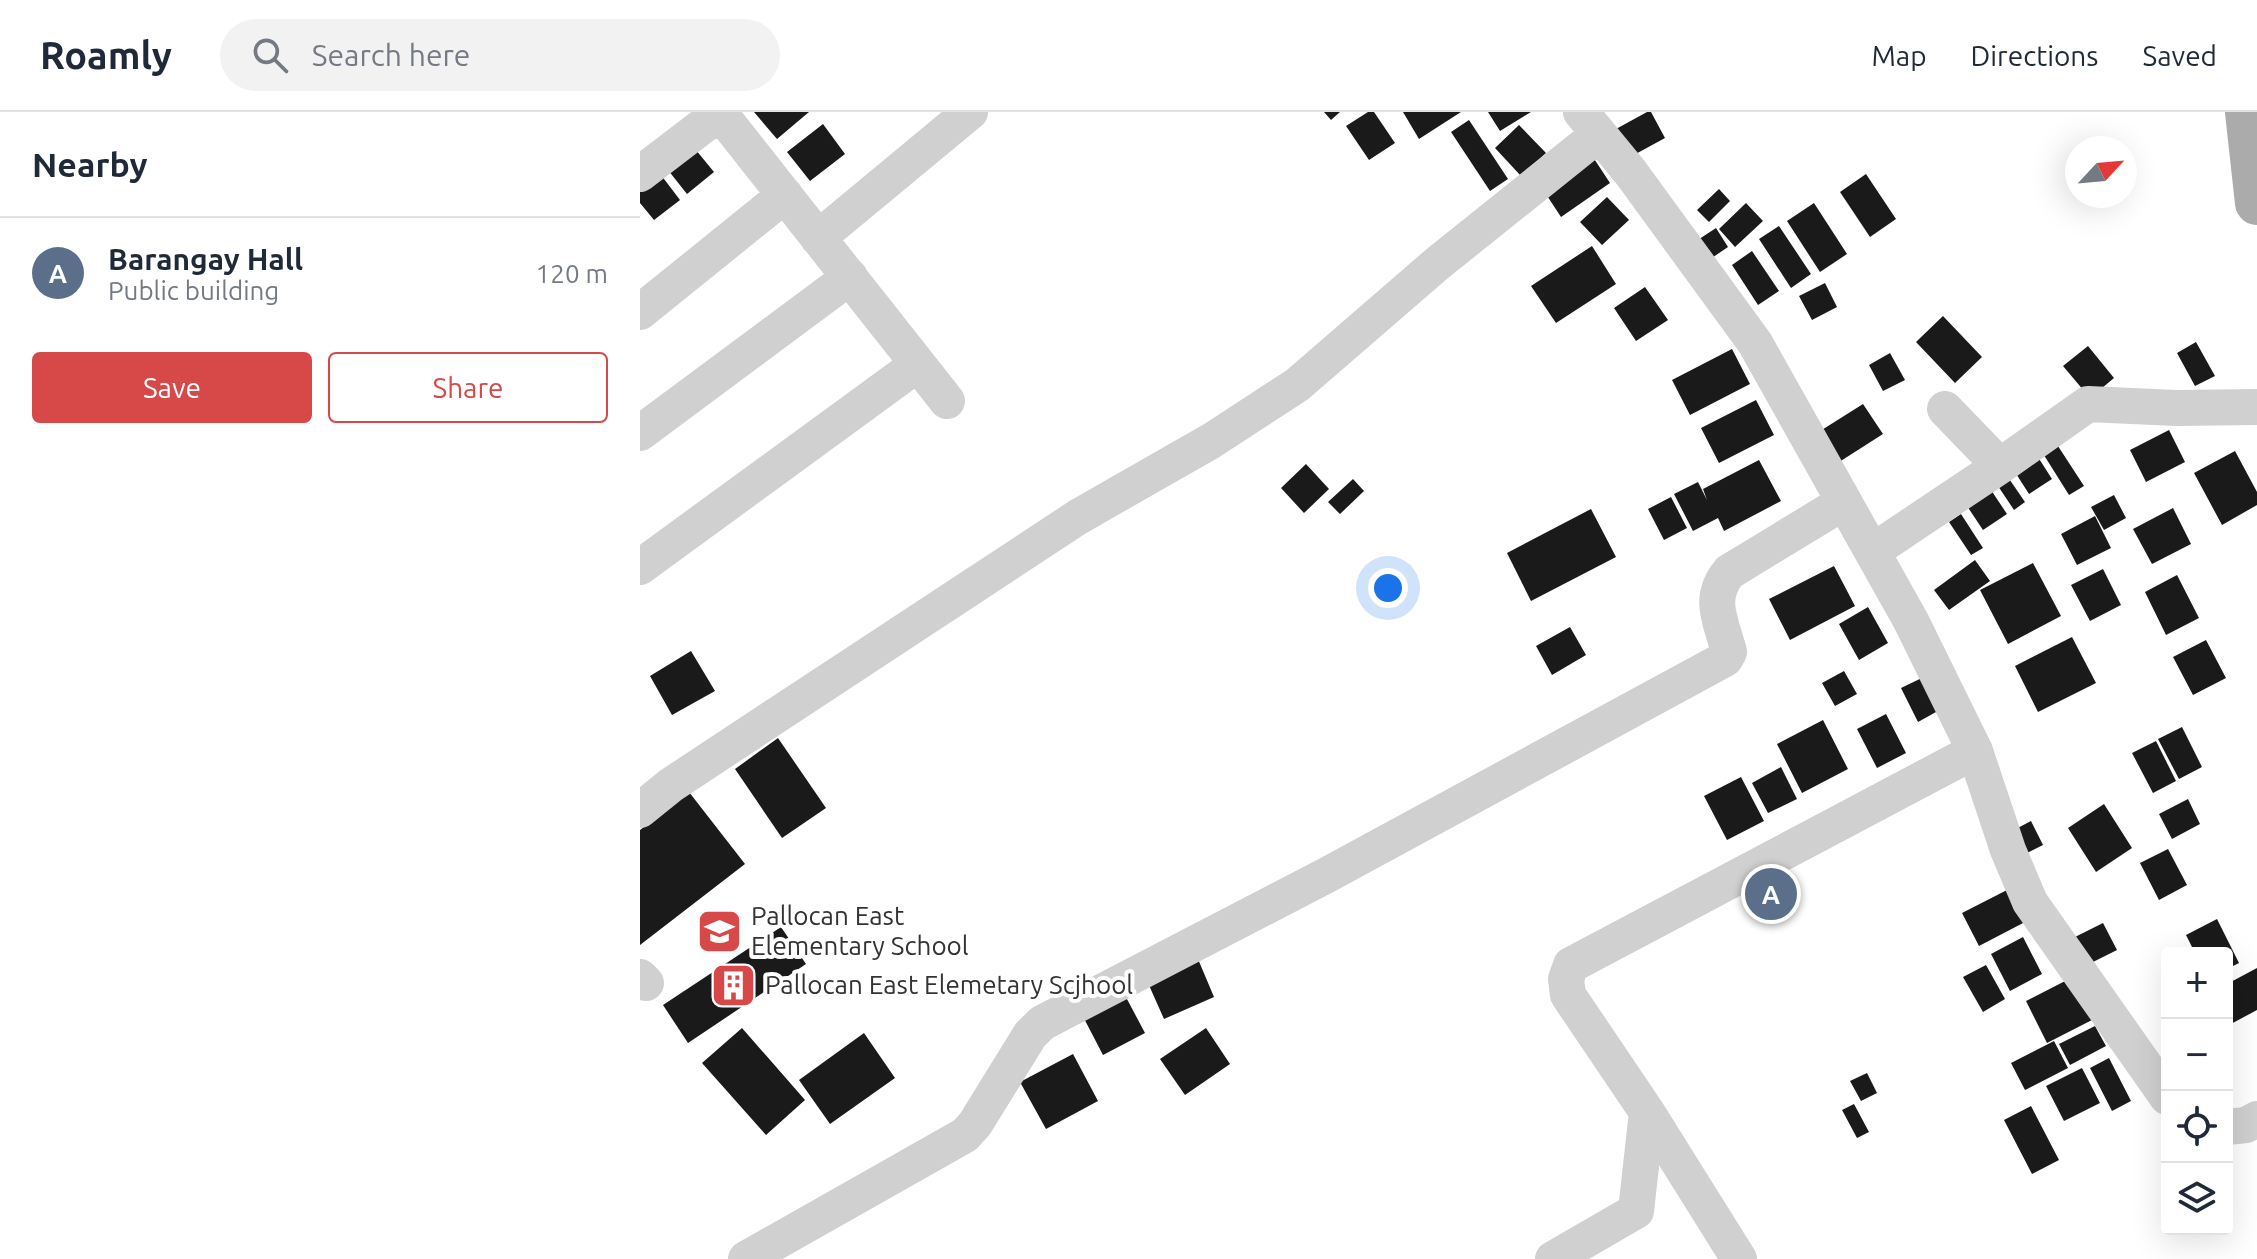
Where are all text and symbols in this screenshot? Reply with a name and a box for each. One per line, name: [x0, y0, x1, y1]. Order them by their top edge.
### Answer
search box: [220, 19, 780, 91]
icon: search: [248, 33, 292, 77]
text: Roamly: [40, 34, 172, 76]
text: Search here: [312, 38, 470, 72]
text: Map: [1871, 40, 1927, 71]
text: Directions: [1971, 40, 2098, 71]
text: Saved: [2142, 40, 2217, 71]
north arrow: [2065, 136, 2137, 208]
text: Nearby: [32, 145, 147, 183]
text: Barangay Hall: [108, 242, 303, 276]
text: A: [49, 259, 67, 288]
text: 120 m: [536, 259, 608, 288]
text: Public building: [108, 276, 279, 305]
button: Save: [32, 352, 312, 423]
button: Share: [328, 352, 608, 423]
your location: [1368, 568, 1408, 608]
pin: A: [1745, 864, 1797, 924]
place label: Pallocan East Elementary School: [751, 901, 969, 960]
school or university icon: Pallocan East Elementary School: [696, 907, 744, 955]
map controls: [2161, 947, 2233, 1235]
button: +: [2161, 947, 2233, 1019]
building icon: Pallocan East Elemetary Scjhool: [710, 961, 758, 1009]
place label: Pallocan East Elemetary Scjhool: [765, 970, 1133, 999]
button: −: [2161, 1019, 2233, 1091]
button: locate: [2161, 1091, 2233, 1163]
button: layers: [2161, 1163, 2233, 1235]

